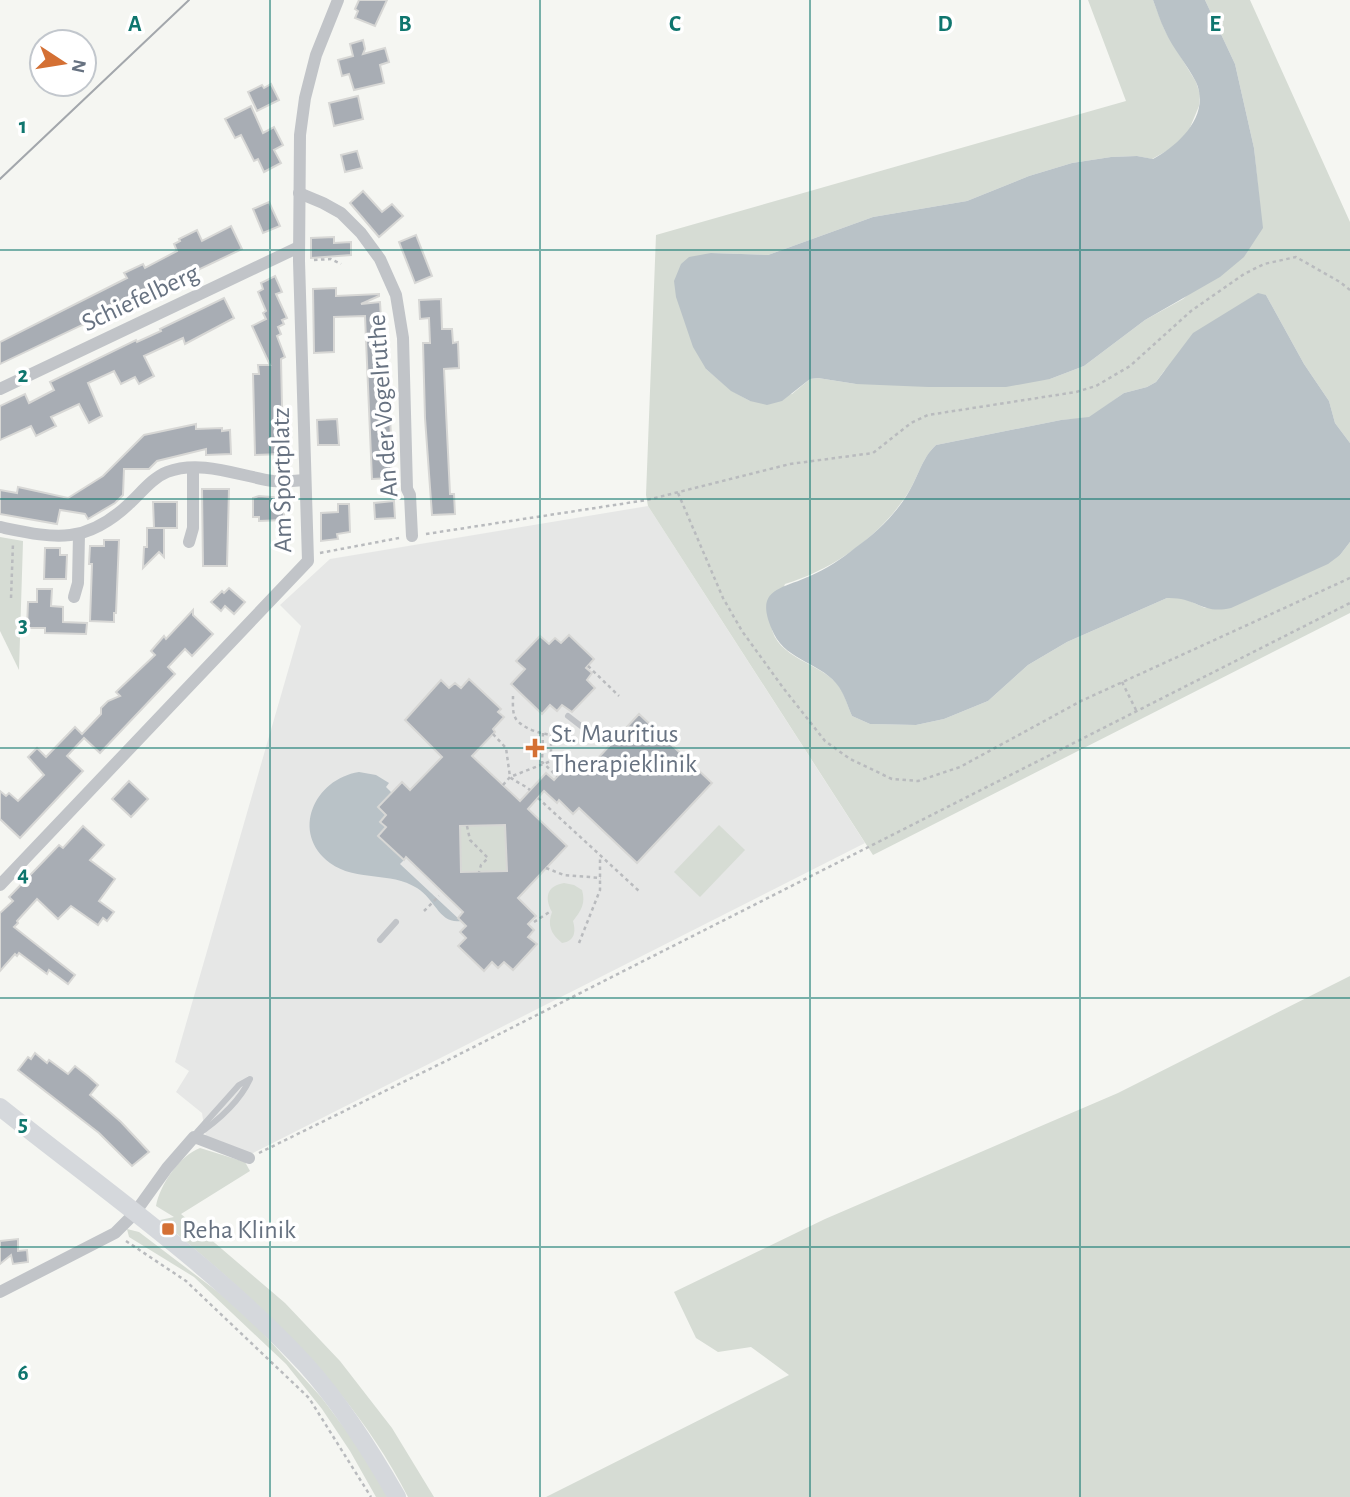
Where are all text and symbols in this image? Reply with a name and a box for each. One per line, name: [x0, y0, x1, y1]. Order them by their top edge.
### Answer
text: A: [128, 13, 142, 36]
text: B: [398, 13, 412, 36]
text: C: [669, 13, 681, 36]
text: D: [937, 13, 953, 36]
text: E: [1209, 13, 1221, 36]
north arrow: [28, 28, 98, 98]
text: N: [67, 58, 89, 75]
text: 1: [19, 115, 27, 138]
street label: Schiefelberg: [78, 259, 203, 336]
street label: An der Vogelruthe: [364, 314, 402, 498]
text: 2: [18, 364, 29, 387]
street label: Am Sportplatz: [268, 407, 296, 553]
text: 3: [18, 614, 28, 637]
place label: St. Mauritius Therapieklinik: [551, 721, 697, 777]
marker: St. Mauritius Therapieklinik: [525, 738, 545, 758]
text: 4: [17, 863, 29, 886]
text: 5: [18, 1113, 28, 1136]
place label: Reha Klinik: [182, 1217, 296, 1243]
marker: Reha Klinik: [160, 1221, 176, 1237]
text: 6: [17, 1362, 29, 1385]

